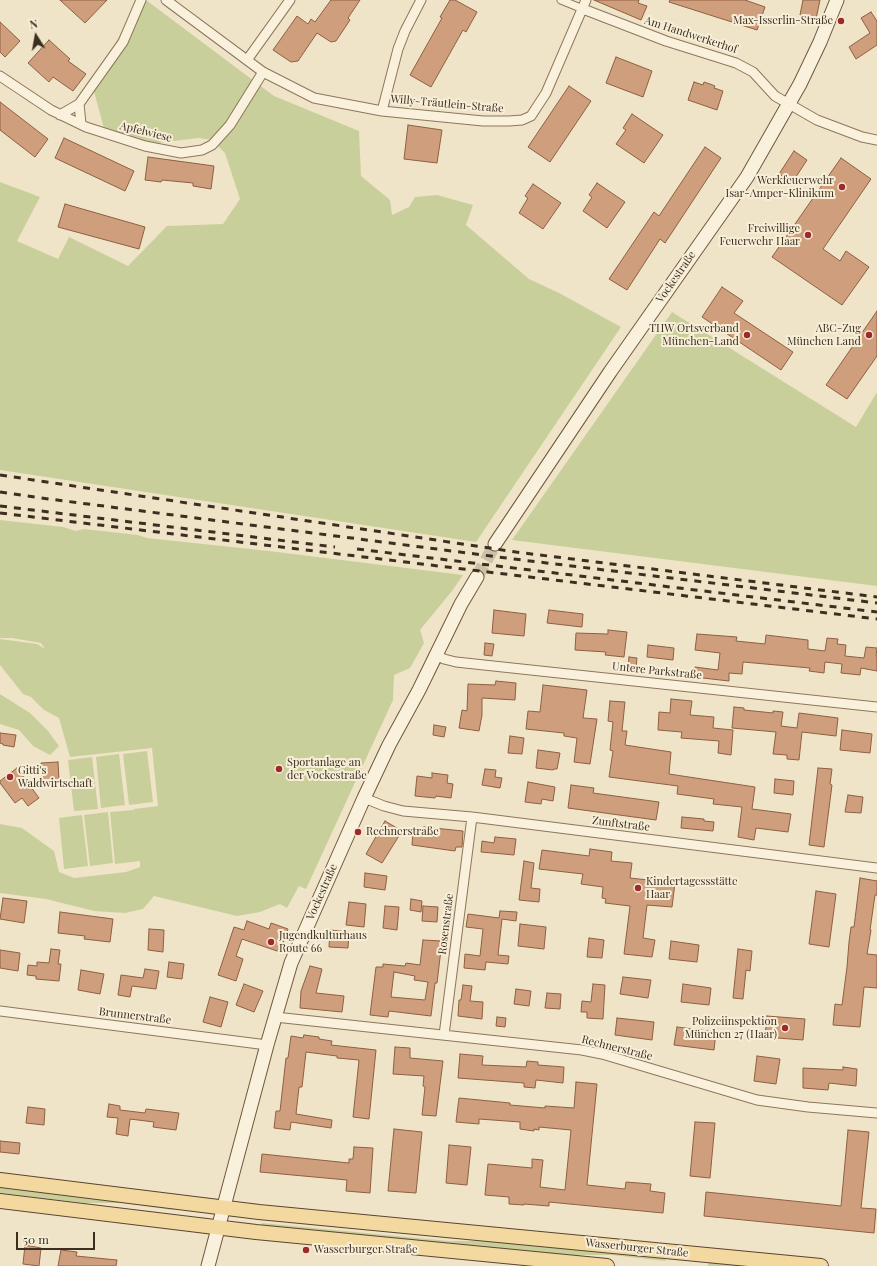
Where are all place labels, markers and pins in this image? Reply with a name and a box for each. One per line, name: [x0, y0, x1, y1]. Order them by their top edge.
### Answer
place label: Max-Isserlin-Straße: [733, 14, 833, 28]
marker: Max-Isserlin-Straße: [836, 16, 846, 26]
place label: Werkfeuerwehr Isar-Amper-Klinikum: [726, 174, 834, 200]
marker: Werkfeuerwehr Isar-Amper-Klinikum: [837, 182, 847, 192]
place label: Freiwillige Feuerwehr Haar: [719, 222, 800, 248]
marker: Freiwillige Feuerwehr Haar: [803, 230, 813, 240]
place label: THW Ortsverband München-Land: [649, 322, 739, 348]
place label: ABC-Zug München Land: [787, 322, 861, 348]
marker: THW Ortsverband München-Land: [742, 330, 752, 340]
marker: ABC-Zug München Land: [864, 330, 874, 340]
place label: Sportanlage an der Vockestraße: [287, 756, 367, 782]
place label: Gitti's Waldwirtschaft: [18, 764, 93, 790]
marker: Sportanlage an der Vockestraße: [274, 764, 284, 774]
marker: Gitti's Waldwirtschaft: [5, 772, 15, 782]
place label: Rechnerstraße: [366, 825, 439, 839]
marker: Rechnerstraße: [353, 827, 363, 837]
place label: Kindertagessstätte Haar: [646, 875, 738, 901]
marker: Kindertagessstätte Haar: [633, 883, 643, 893]
place label: Jugendkulturhaus Route 66: [279, 929, 367, 955]
marker: Jugendkulturhaus Route 66: [266, 937, 276, 947]
place label: Polizeiinspektion München 27 (Haar): [685, 1015, 777, 1041]
marker: Polizeiinspektion München 27 (Haar): [780, 1023, 790, 1033]
place label: Wasserburger Straße: [314, 1243, 418, 1257]
marker: Wasserburger Straße: [301, 1245, 311, 1255]

